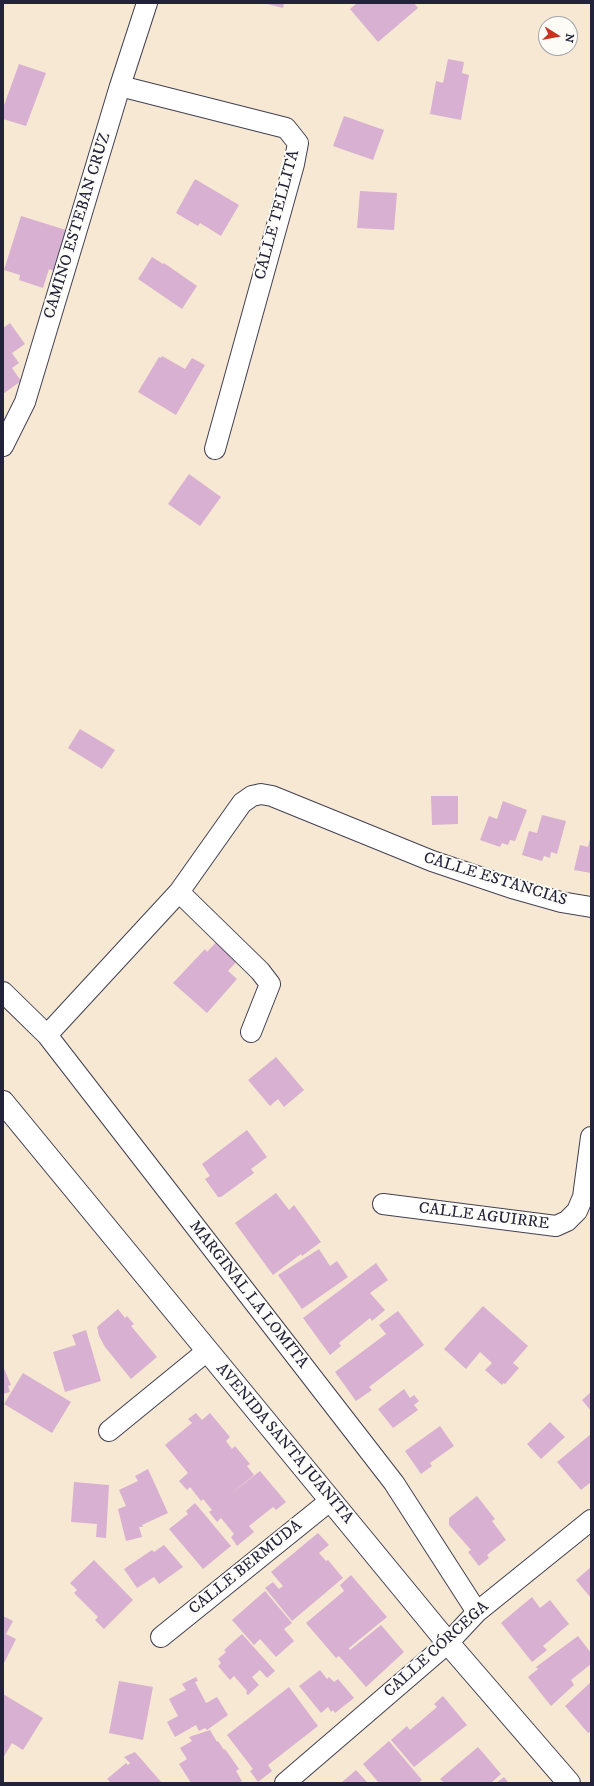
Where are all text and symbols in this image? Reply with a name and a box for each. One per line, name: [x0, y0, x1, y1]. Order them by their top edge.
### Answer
north arrow: [538, 16, 578, 56]
text: N: [561, 32, 577, 44]
street label: CAMINO ESTEBAN CRUZ: [41, 131, 115, 321]
street label: CALLE TELLITA: [251, 148, 305, 282]
street label: CALLE ESTANCIAS: [421, 849, 569, 911]
street label: CALLE AGUIRRE: [418, 1199, 550, 1235]
street label: MARGINAL LA LOMITA: [184, 1217, 312, 1373]
street label: AVENIDA SANTA JUANITA: [211, 1360, 357, 1528]
street label: CALLE BERMUDA: [186, 1517, 306, 1619]
street label: CALLE CÓRCEGA: [381, 1598, 493, 1702]

